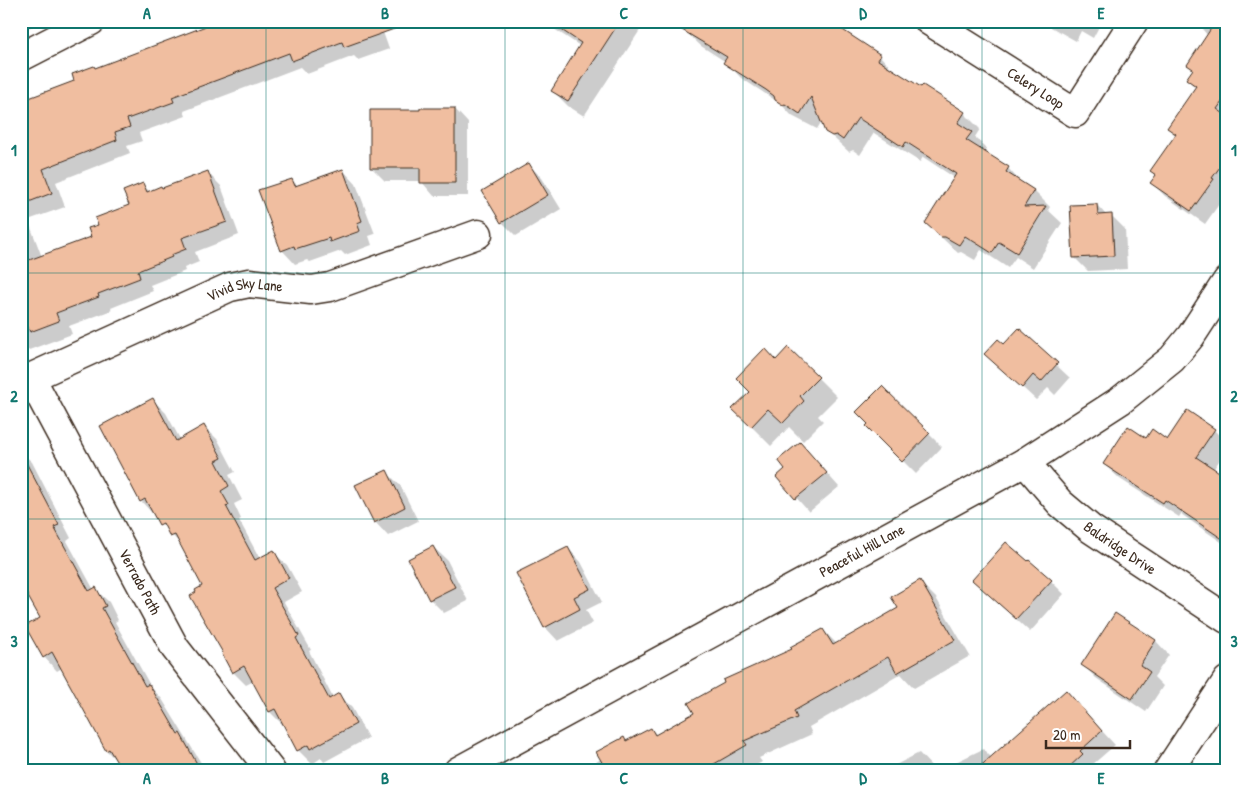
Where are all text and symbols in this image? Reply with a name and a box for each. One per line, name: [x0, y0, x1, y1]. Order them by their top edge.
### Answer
text: A: [143, 2, 151, 24]
text: B: [381, 2, 389, 24]
text: C: [620, 2, 629, 24]
text: D: [859, 2, 867, 24]
text: E: [1097, 2, 1105, 24]
street label: Celery Loop: [1003, 62, 1069, 114]
text: 1: [11, 139, 17, 161]
text: 1: [1231, 139, 1237, 161]
street label: Vivid Sky Lane: [203, 272, 284, 306]
text: 2: [10, 385, 18, 407]
text: 2: [1230, 385, 1238, 407]
street label: Baldridge Drive: [1079, 516, 1160, 579]
street label: Peaceful Hill Lane: [815, 519, 908, 582]
street label: Verrado Path: [114, 545, 166, 618]
text: 3: [10, 630, 18, 652]
text: 3: [1230, 630, 1238, 652]
scale bar: [1046, 717, 1129, 749]
text: 20 m: [1053, 724, 1080, 745]
text: A: [143, 767, 151, 789]
text: B: [381, 767, 389, 789]
text: C: [620, 767, 629, 789]
text: D: [859, 767, 867, 789]
text: E: [1097, 767, 1105, 789]

